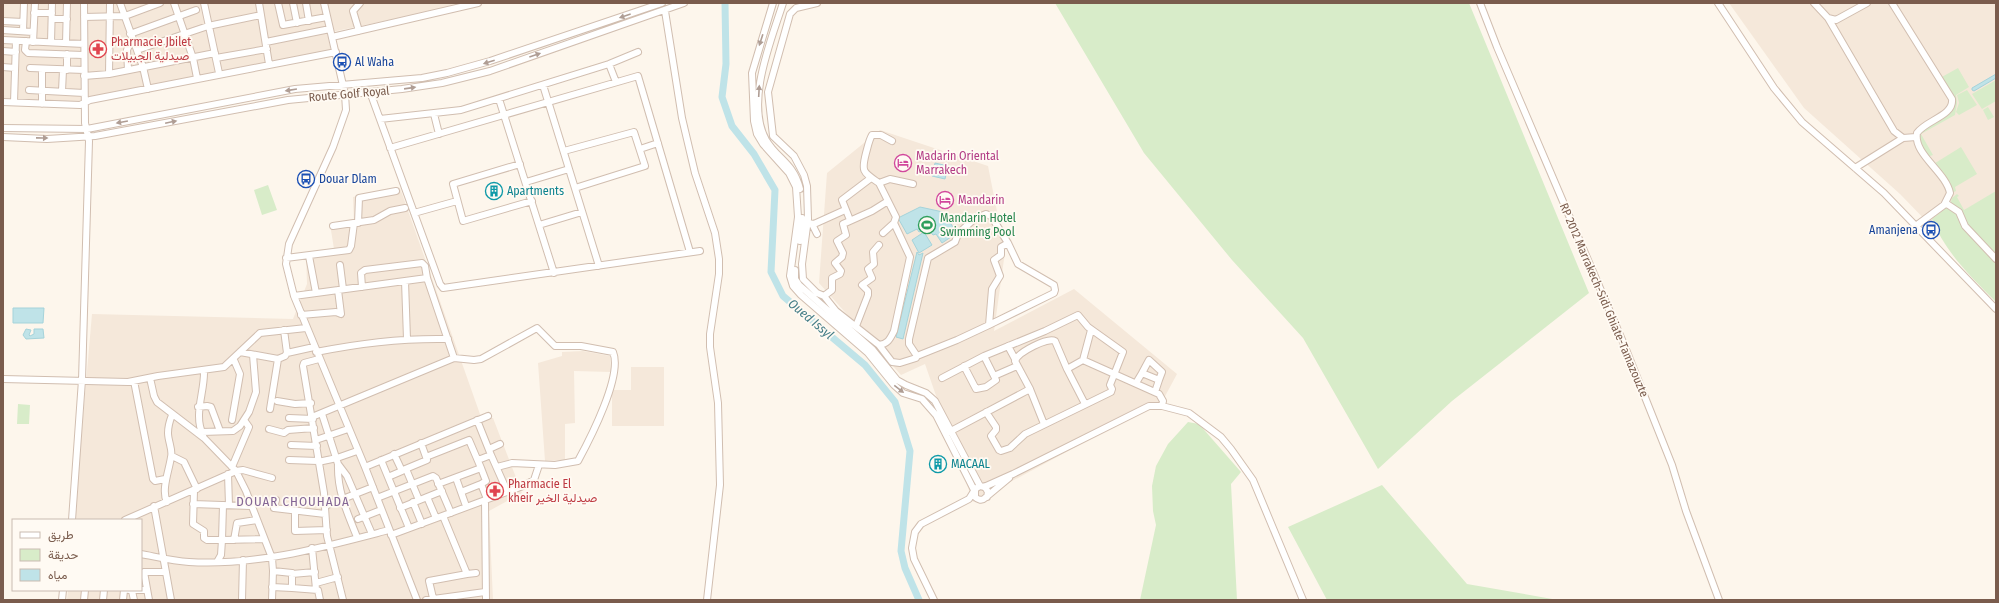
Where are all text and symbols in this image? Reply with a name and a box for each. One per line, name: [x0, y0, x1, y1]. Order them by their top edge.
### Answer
one-way arrow: [619, 13, 631, 19]
place label: Pharmacie Jbilet صيدلية الجبيلات: [111, 35, 191, 63]
one-way arrow: [758, 35, 764, 47]
pharmacy icon: Pharmacie Jbilet صيدلية الجبيلات: [88, 39, 108, 59]
bus stop icon: Al Waha: [332, 52, 352, 72]
one-way arrow: [530, 52, 542, 58]
place label: Al Waha: [355, 55, 394, 69]
one-way arrow: [482, 59, 494, 65]
street label: Route Golf Royal: [308, 83, 390, 105]
one-way arrow: [756, 84, 762, 97]
one-way arrow: [404, 85, 416, 91]
one-way arrow: [285, 87, 297, 93]
one-way arrow: [164, 119, 177, 125]
one-way arrow: [116, 120, 129, 126]
one-way arrow: [36, 135, 48, 142]
place label: Madarin Oriental Marrakech: [916, 149, 999, 177]
hotel icon: Madarin Oriental Marrakech: [893, 153, 913, 173]
bus stop icon: Douar Dlam: [296, 169, 316, 189]
place label: Douar Dlam: [319, 172, 377, 186]
building icon: Apartments: [484, 181, 504, 201]
place label: Apartments: [507, 184, 564, 198]
hotel icon: Mandarin: [935, 190, 955, 210]
place label: Mandarin: [958, 193, 1005, 207]
street label: RP 2012 Marrakech-Sidi Ghiate-Tamazouzte: [1557, 201, 1651, 399]
place label: Mandarin Hotel Swimming Pool: [940, 211, 1016, 239]
sports icon: Mandarin Hotel Swimming Pool: [917, 215, 937, 235]
bus stop icon: Amanjena: [1921, 220, 1941, 240]
place label: Amanjena: [1869, 223, 1918, 237]
water label: Oued Issyl: [785, 296, 837, 343]
one-way arrow: [893, 384, 904, 393]
building icon: MACAAL: [928, 454, 948, 474]
place label: MACAAL: [951, 457, 990, 471]
place label: Pharmacie El kheir صيدلية الخير: [508, 477, 597, 506]
pharmacy icon: Pharmacie El kheir صيدلية الخير: [485, 481, 505, 501]
district label: DOUAR CHOUHADA: [236, 494, 350, 509]
legend: [12, 519, 142, 591]
text: طريق: [48, 528, 74, 543]
text: حديقة: [48, 548, 78, 562]
text: مياه: [48, 568, 67, 582]

